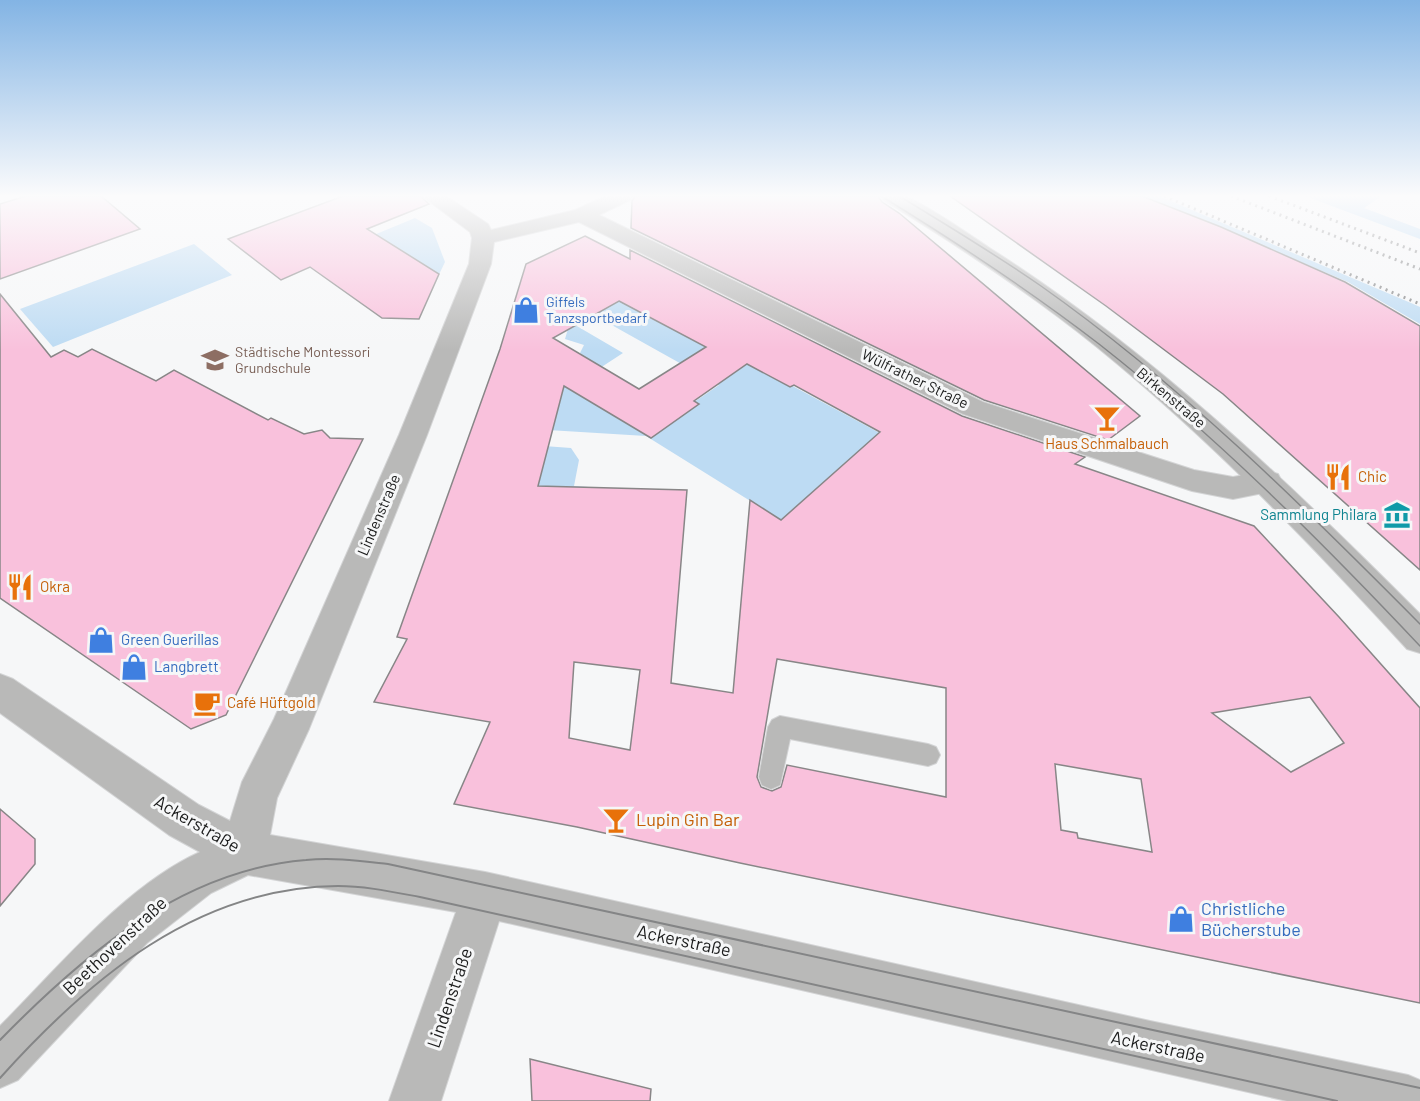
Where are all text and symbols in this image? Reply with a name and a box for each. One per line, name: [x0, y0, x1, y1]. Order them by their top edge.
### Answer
place label: Giffels Tanzsportbedarf: [546, 293, 647, 326]
shop icon: Giffels Tanzsportbedarf: [511, 295, 541, 325]
place label: Städtische Montessori Grundschule: [235, 343, 370, 376]
street label: Wülfrather Straße: [859, 344, 972, 412]
school or university icon: Städtische Montessori Grundschule: [200, 345, 230, 375]
street label: Birkenstraße: [1134, 363, 1210, 431]
bar icon: Haus Schmalbauch: [1092, 403, 1122, 433]
place label: Haus Schmalbauch: [1045, 434, 1169, 452]
restaurant icon: Chic: [1323, 462, 1353, 492]
place label: Chic: [1358, 467, 1387, 485]
street label: Lindenstraße: [353, 471, 403, 558]
museum icon: Sammlung Philara: [1382, 500, 1412, 530]
place label: Sammlung Philara: [1260, 505, 1377, 523]
restaurant icon: Okra: [5, 572, 35, 602]
place label: Okra: [40, 577, 70, 595]
shop icon: Green Guerillas: [86, 625, 116, 655]
place label: Green Guerillas: [121, 630, 219, 648]
shop icon: Langbrett: [119, 652, 149, 682]
place label: Langbrett: [154, 657, 219, 675]
cafe icon: Café Hüftgold: [192, 688, 222, 718]
place label: Café Hüftgold: [227, 693, 316, 711]
street label: Ackerstraße: [151, 790, 244, 857]
bar icon: Lupin Gin Bar: [601, 805, 631, 835]
place label: Lupin Gin Bar: [636, 808, 740, 830]
street label: Beethovenstraße: [58, 892, 171, 999]
place label: Christliche Bücherstube: [1201, 897, 1301, 940]
shop icon: Christliche Bücherstube: [1166, 904, 1196, 934]
street label: Ackerstraße: [635, 919, 733, 961]
street label: Lindenstraße: [422, 945, 476, 1050]
street label: Ackerstraße: [1109, 1025, 1207, 1067]

